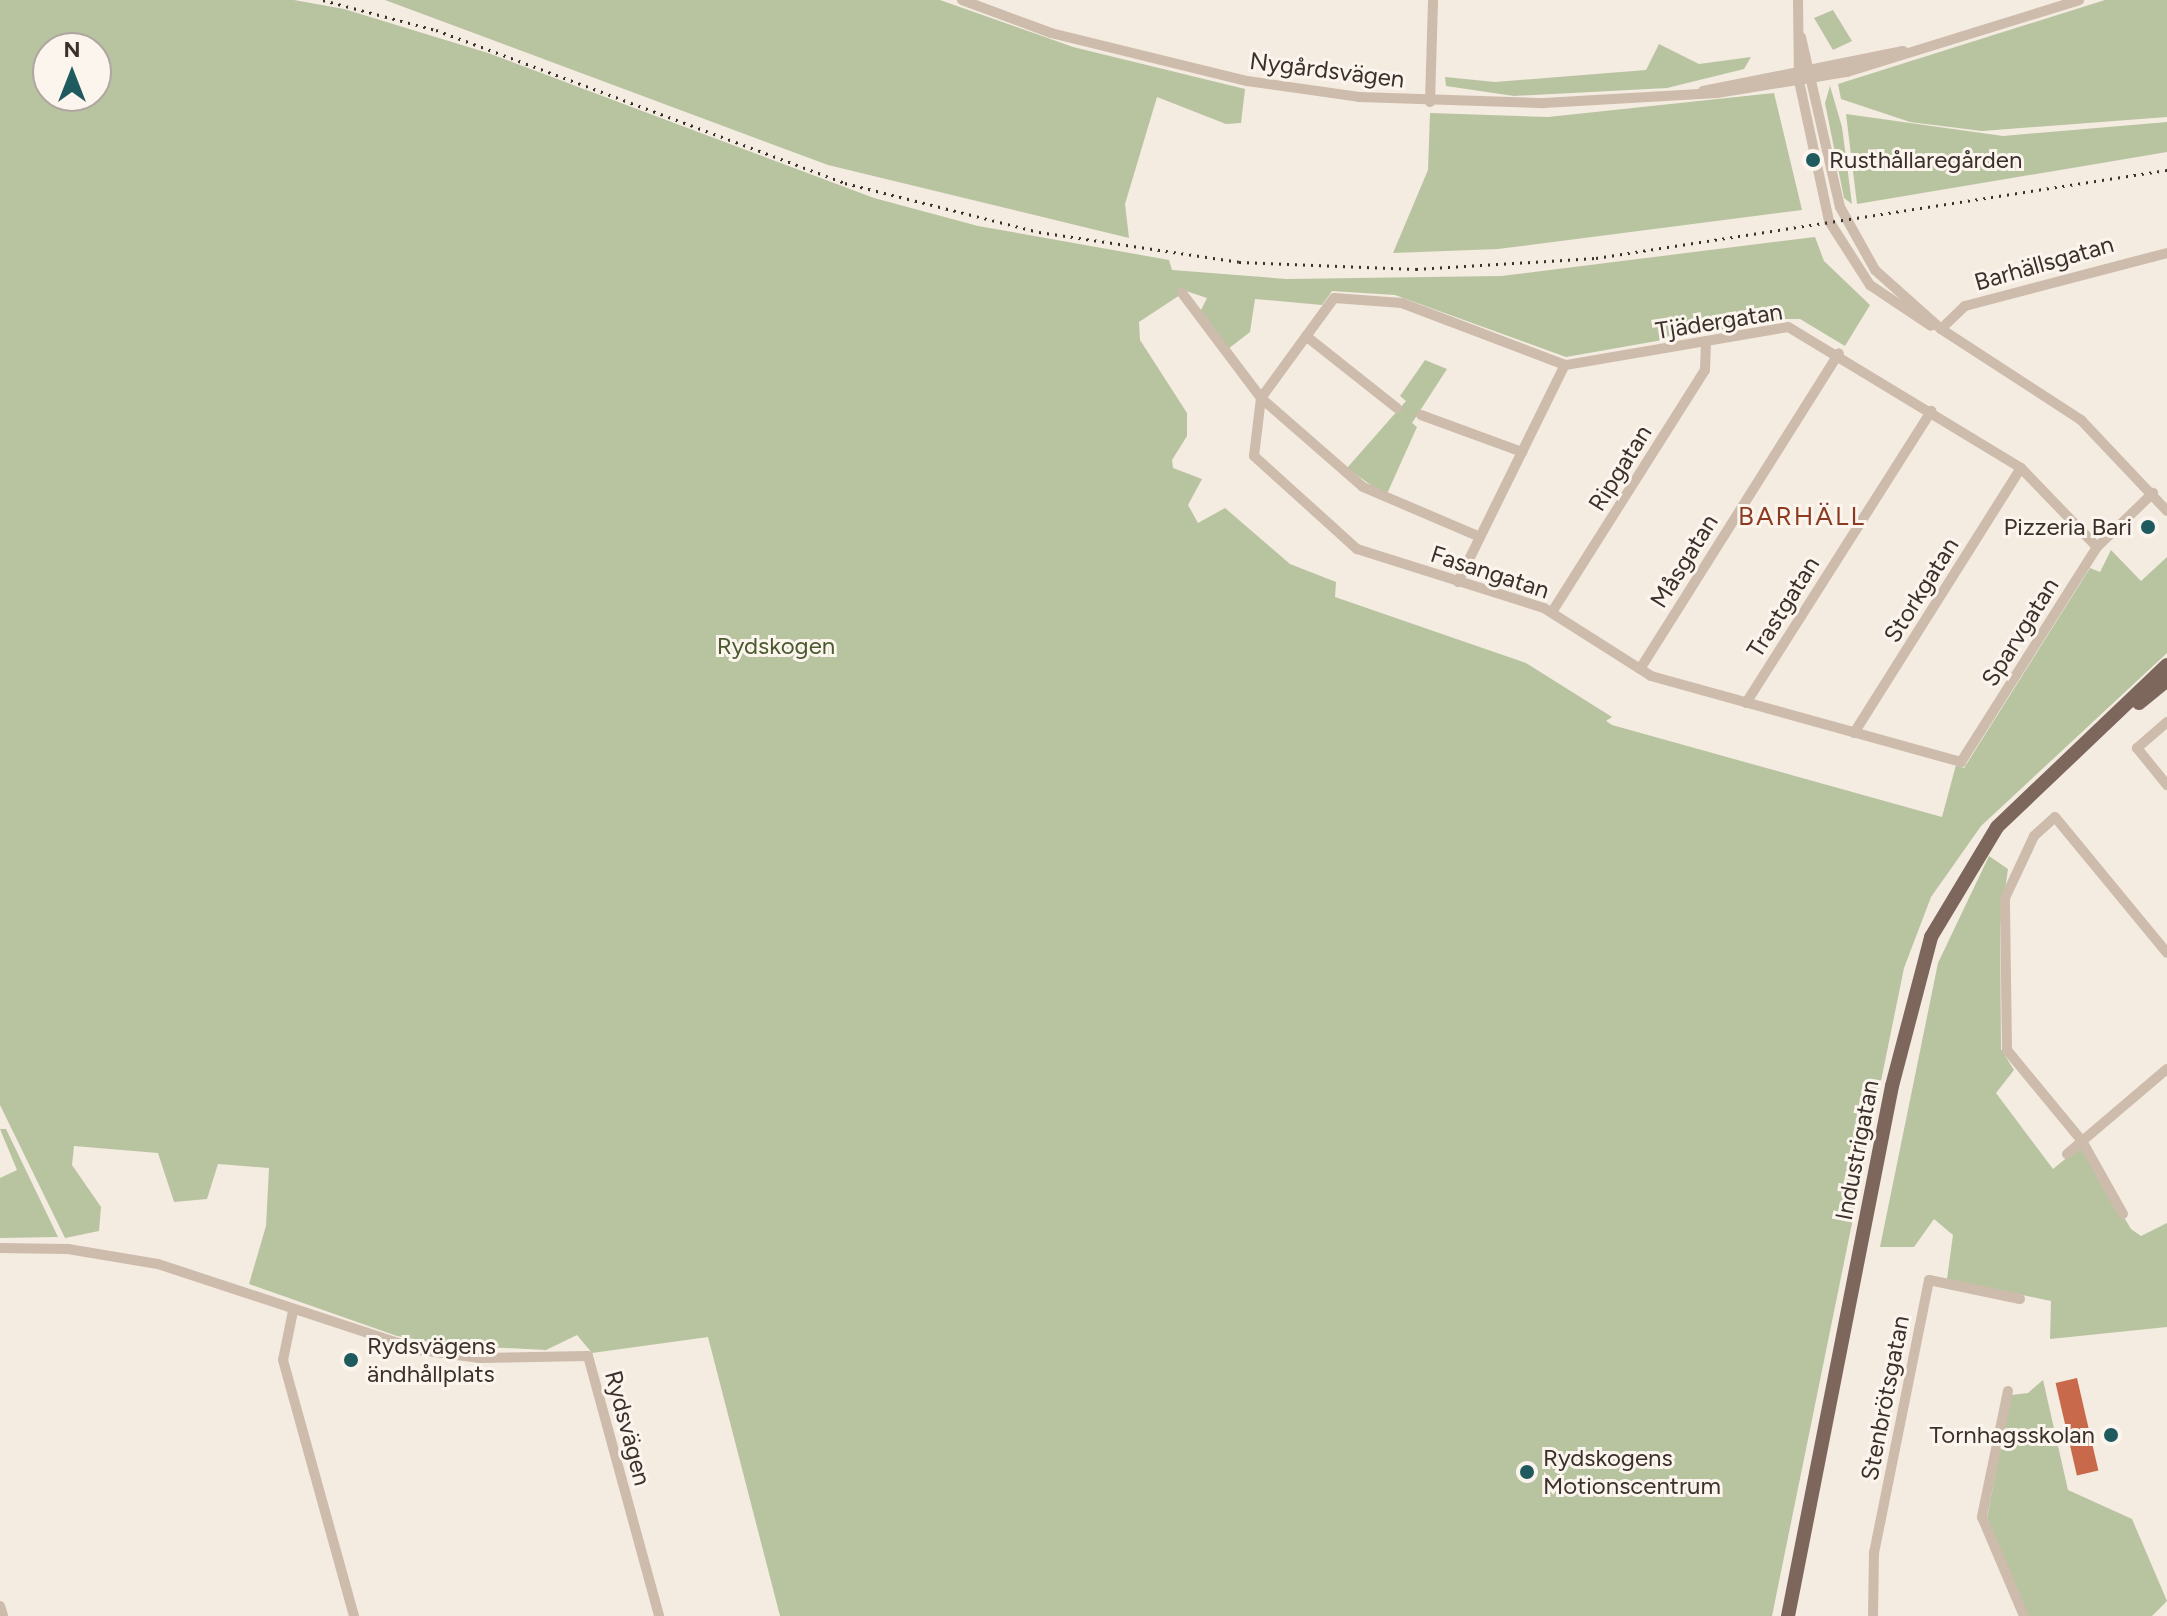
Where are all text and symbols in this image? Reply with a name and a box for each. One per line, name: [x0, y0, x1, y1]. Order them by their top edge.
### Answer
north arrow: [32, 32, 112, 112]
text: N: [63, 36, 81, 63]
street label: Nygårdsvägen: [1248, 46, 1406, 94]
place label: Rusthållaregården: [1829, 146, 2022, 174]
marker: Rusthållaregården: [1804, 151, 1822, 169]
street label: Barhällsgatan: [1971, 229, 2117, 297]
street label: Tjädergatan: [1653, 297, 1785, 345]
street label: Ripgatan: [1582, 420, 1658, 516]
district label: BARHÄLL: [1738, 501, 1866, 533]
street label: Måsgatan: [1644, 509, 1724, 613]
place label: Pizzeria Bari: [2003, 513, 2132, 541]
marker: Pizzeria Bari: [2139, 518, 2157, 536]
street label: Storkgatan: [1877, 532, 1965, 648]
street label: Fasangatan: [1427, 539, 1553, 605]
street label: Trastgatan: [1741, 551, 1825, 663]
street label: Sparvgatan: [1975, 572, 2065, 692]
park label: Rydskogen: [717, 632, 835, 660]
street label: Industrigatan: [1829, 1077, 1885, 1223]
street label: Stenbrötsgatan: [1855, 1313, 1915, 1483]
place label: Rydsvägens ändhållplats: [367, 1332, 496, 1388]
marker: Rydsvägens ändhållplats: [342, 1351, 360, 1369]
street label: Rydsvägen: [599, 1367, 657, 1489]
place label: Tornhagsskolan: [1930, 1421, 2095, 1449]
marker: Tornhagsskolan: [2102, 1426, 2120, 1444]
place label: Rydskogens Motionscentrum: [1543, 1444, 1721, 1500]
marker: Rydskogens Motionscentrum: [1518, 1463, 1536, 1481]

